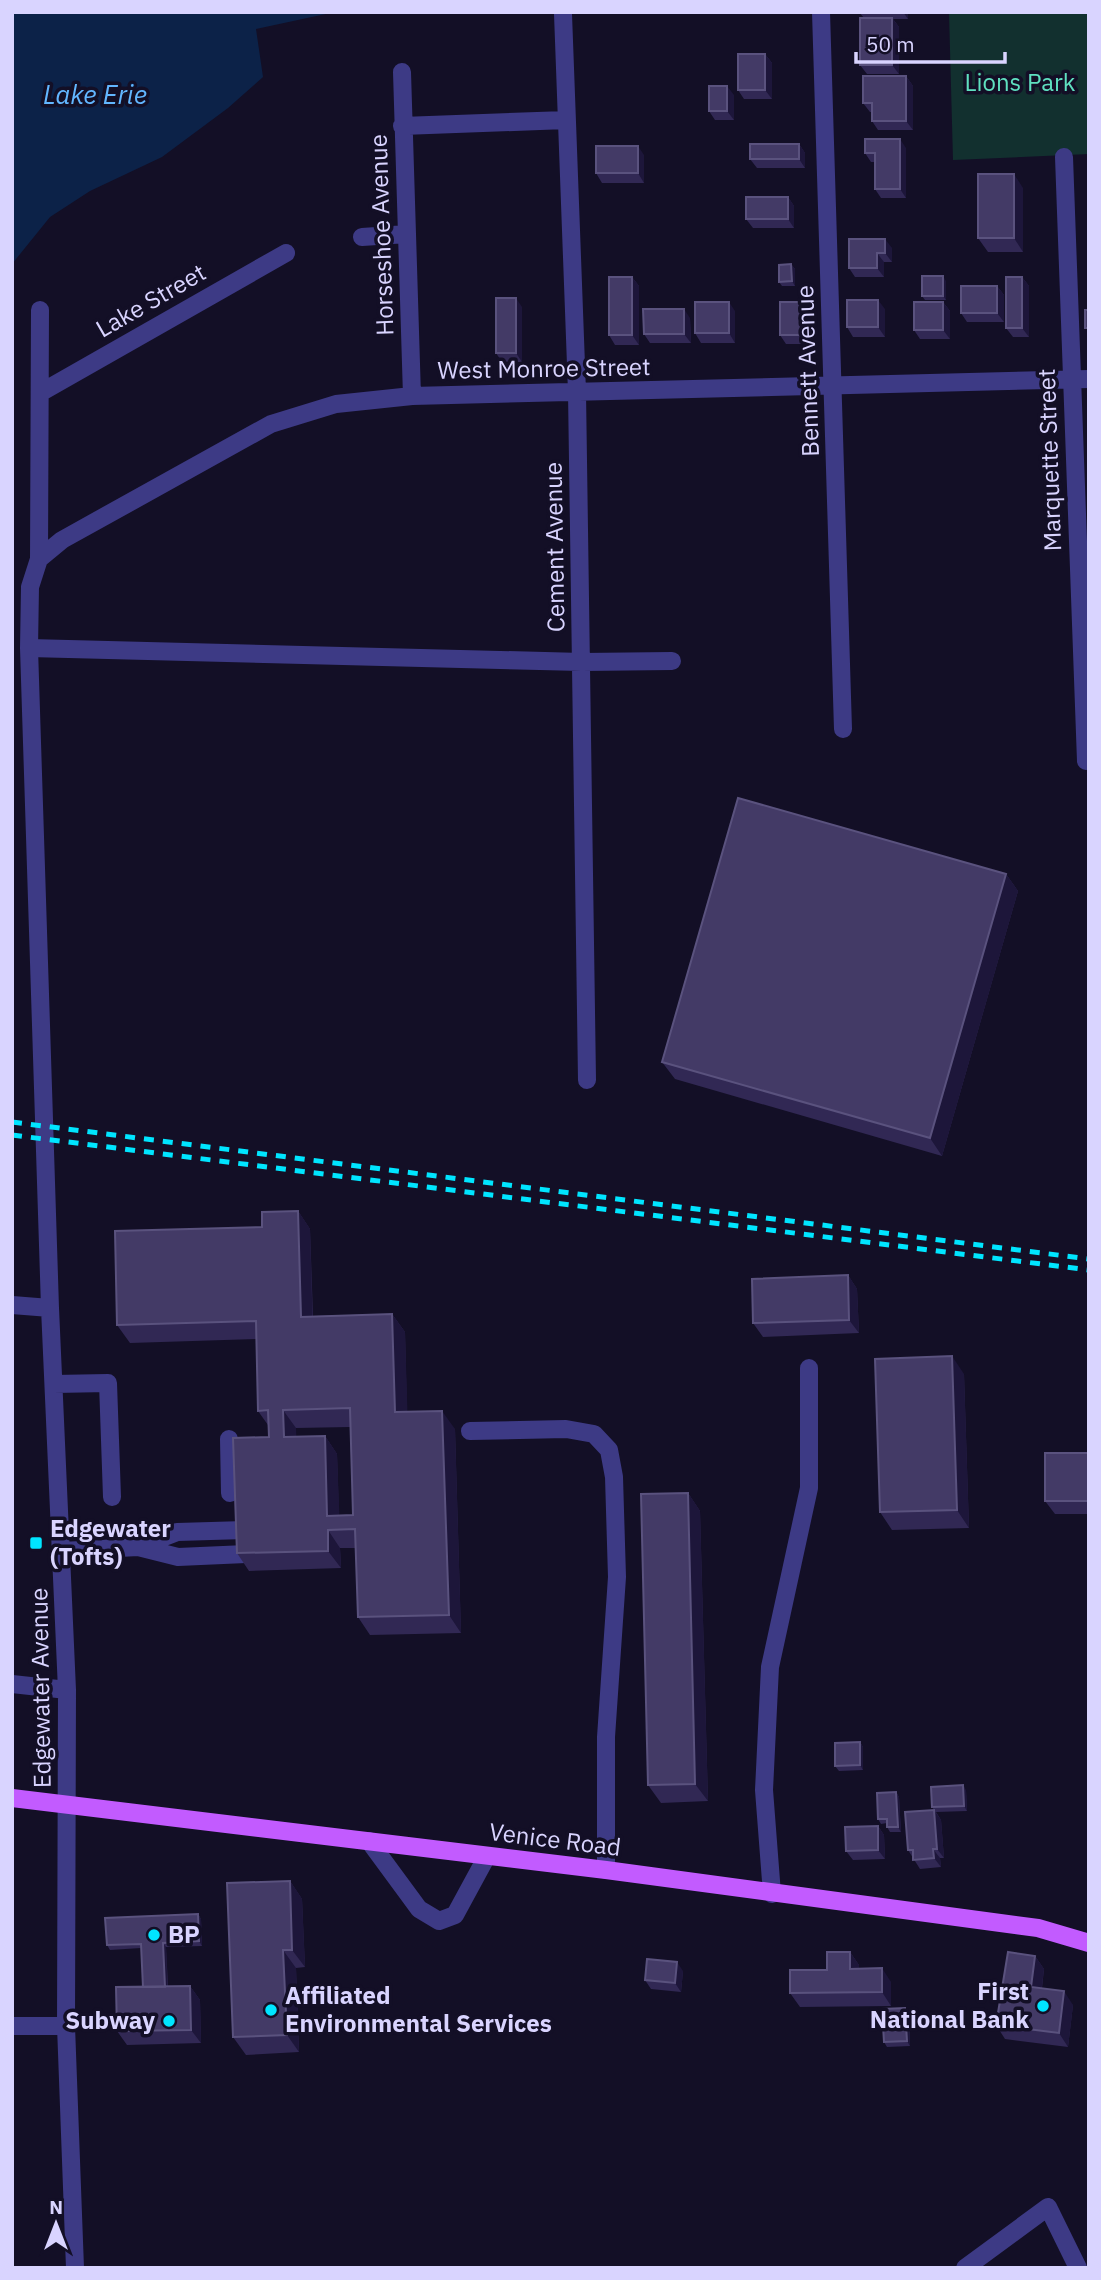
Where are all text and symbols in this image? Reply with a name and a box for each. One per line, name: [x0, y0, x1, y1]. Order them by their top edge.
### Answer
scale bar: [856, 21, 1005, 65]
text: 50 m: [866, 30, 915, 58]
park label: Lions Park: [964, 66, 1076, 98]
water label: Lake Erie: [43, 77, 147, 111]
street label: Horseshoe Avenue: [361, 134, 401, 336]
street label: Lake Street: [90, 256, 211, 344]
street label: Bennett Avenue: [788, 285, 826, 457]
street label: West Monroe Street: [437, 350, 651, 386]
street label: Marquette Street: [1030, 368, 1068, 552]
street label: Cement Avenue: [537, 462, 571, 632]
place label: Edgewater (Tofts): [50, 1512, 171, 1572]
marker: Edgewater (Tofts): [28, 1535, 44, 1551]
street label: Edgewater Avenue: [22, 1588, 58, 1788]
street label: Venice Road: [487, 1815, 623, 1863]
place label: BP: [168, 1918, 200, 1950]
marker: BP: [146, 1927, 162, 1943]
place label: First National Bank: [870, 1975, 1029, 2035]
place label: Affiliated Environmental Services: [285, 1979, 552, 2039]
marker: First National Bank: [1035, 1998, 1051, 2014]
marker: Affiliated Environmental Services: [263, 2002, 279, 2018]
place label: Subway: [65, 2004, 155, 2036]
marker: Subway: [161, 2013, 177, 2029]
north arrow: [21, 2189, 91, 2259]
text: N: [49, 2195, 63, 2219]

